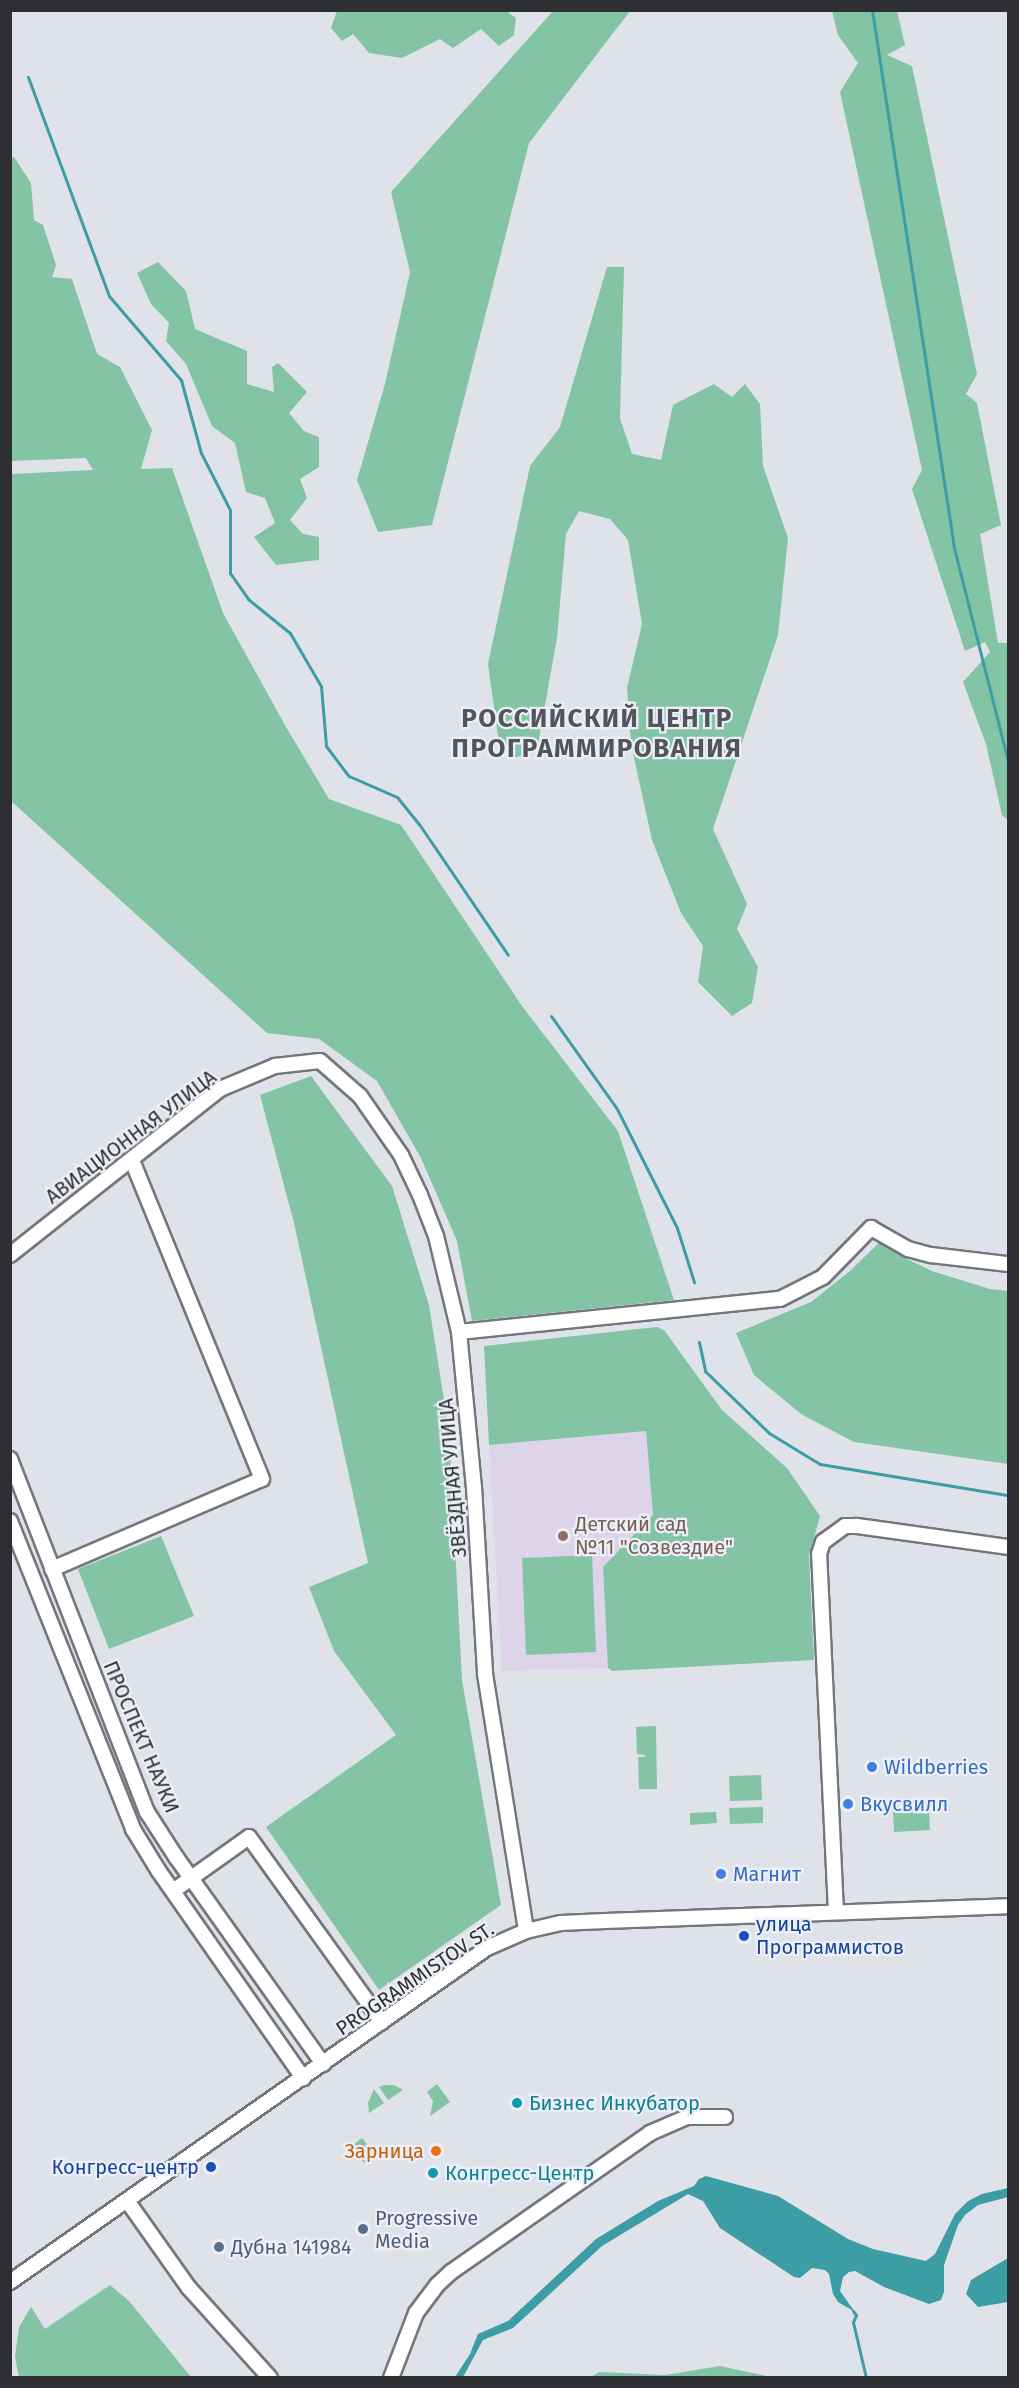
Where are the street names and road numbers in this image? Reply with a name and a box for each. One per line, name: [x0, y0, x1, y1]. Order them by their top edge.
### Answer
street label: АВИАЦИОННАЯ УЛИЦА: [41, 1065, 221, 1209]
street label: ЗВЁЗДНАЯ УЛИЦА: [434, 1397, 472, 1559]
street label: ПРОСПЕКТ НАУКИ: [98, 1657, 184, 1817]
street label: PROGRAMMISTOV ST.: [332, 1917, 498, 2041]

